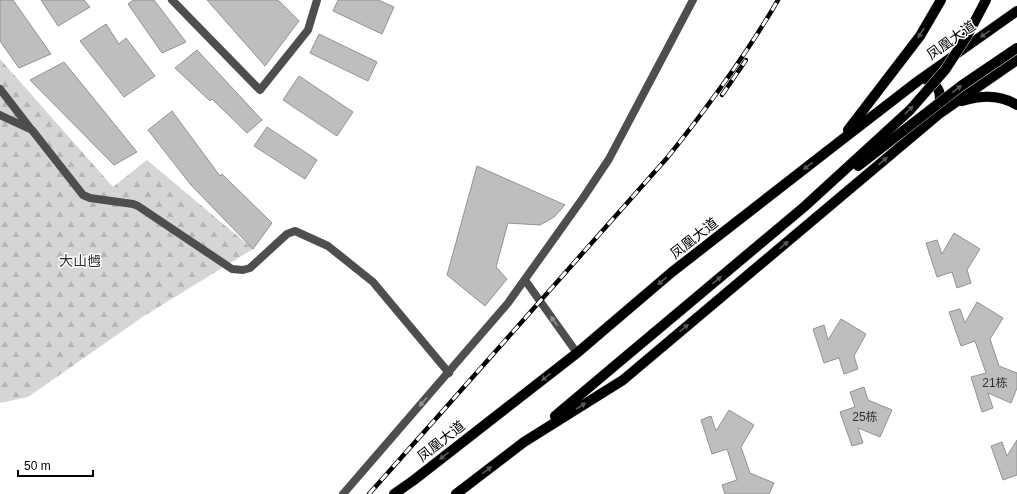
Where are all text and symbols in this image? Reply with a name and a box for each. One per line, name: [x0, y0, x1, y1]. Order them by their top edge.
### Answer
street label: 凤凰大道: [923, 17, 979, 63]
one-way arrow: [917, 28, 925, 39]
one-way arrow: [980, 30, 990, 38]
one-way arrow: [951, 85, 962, 93]
one-way arrow: [904, 105, 914, 115]
one-way arrow: [879, 157, 888, 166]
one-way arrow: [803, 161, 814, 170]
street label: 凤凰大道: [667, 214, 721, 262]
one-way arrow: [779, 240, 789, 249]
park label: 大山乸: [59, 253, 101, 269]
one-way arrow: [657, 276, 667, 285]
one-way arrow: [712, 276, 723, 285]
one-way arrow: [551, 316, 559, 326]
one-way arrow: [679, 324, 690, 333]
one-way arrow: [541, 372, 552, 381]
house number: 21栋: [982, 376, 1008, 390]
one-way arrow: [419, 397, 428, 407]
one-way arrow: [575, 403, 587, 410]
house number: 25栋: [852, 410, 878, 424]
street label: 凤凰大道: [414, 417, 468, 465]
scale bar: [18, 452, 93, 478]
one-way arrow: [438, 452, 449, 461]
text: 50 m: [24, 459, 51, 473]
one-way arrow: [482, 467, 492, 475]

